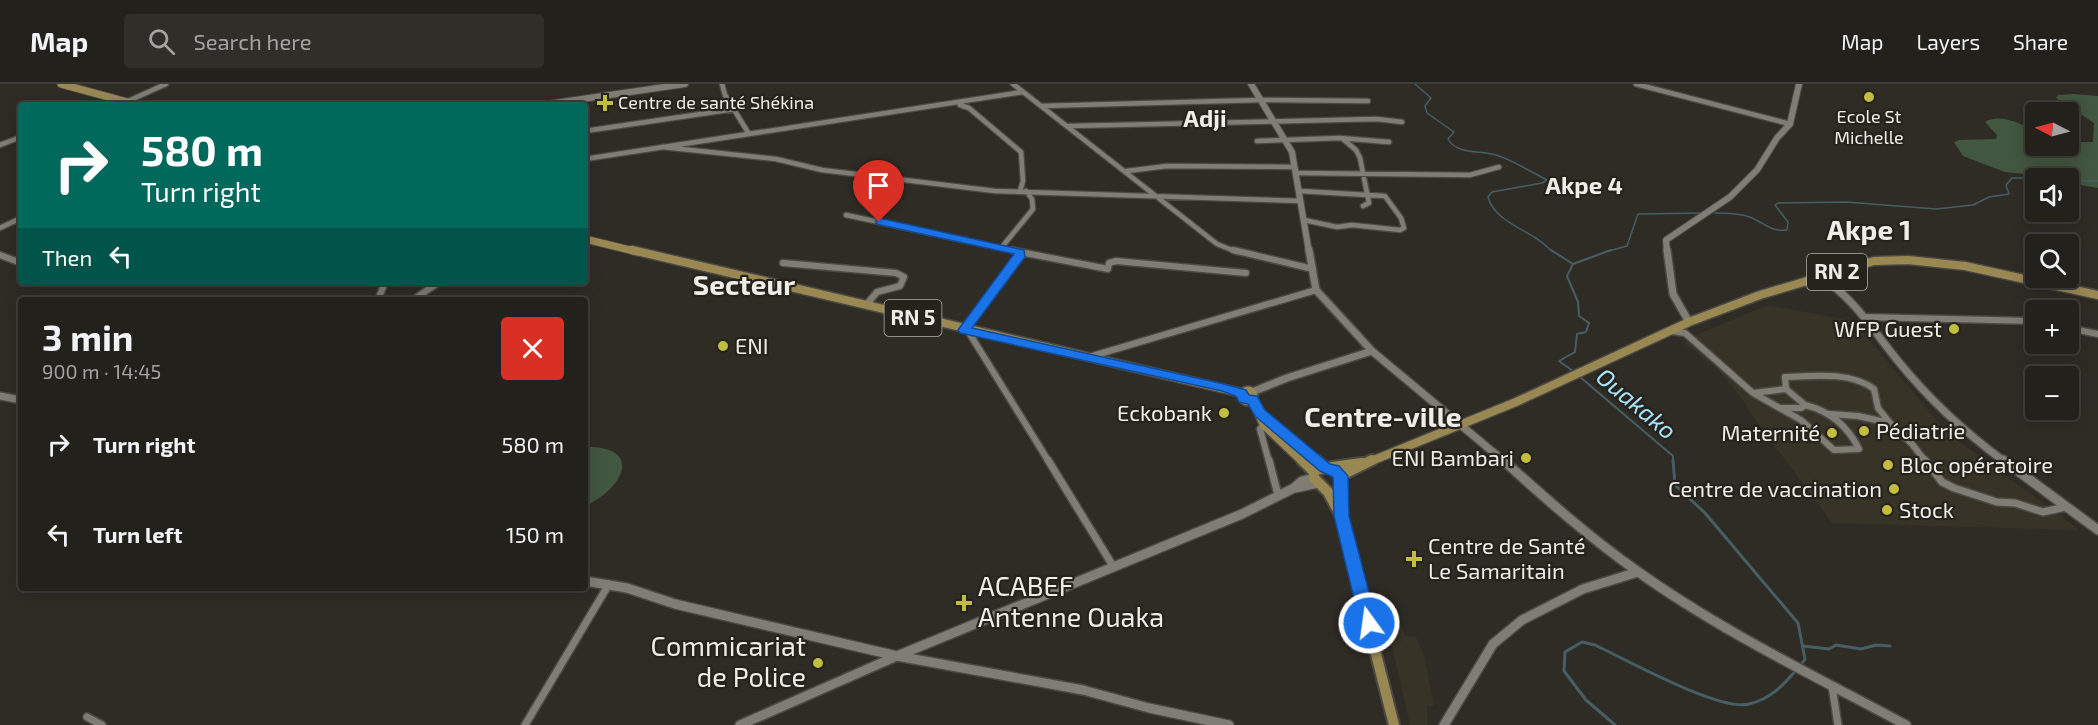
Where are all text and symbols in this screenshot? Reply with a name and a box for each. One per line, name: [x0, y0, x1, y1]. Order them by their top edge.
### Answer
search box: [124, 14, 544, 68]
text: Map: [30, 24, 88, 58]
icon: search: [145, 25, 178, 58]
text: Search here: [193, 28, 312, 54]
text: Map: [1841, 29, 1883, 54]
text: Layers: [1916, 29, 1980, 54]
text: Share: [2013, 29, 2068, 54]
marker: Ecole St Michelle: [1862, 90, 1876, 104]
place label: Centre de santé Shékina: [618, 91, 814, 113]
marker: Centre de santé Shékina: [596, 94, 614, 112]
north arrow: [2025, 102, 2079, 156]
map controls: [2025, 102, 2079, 420]
district label: Adji: [1183, 103, 1227, 132]
place label: Ecole St Michelle: [1834, 105, 1904, 148]
text: 580 m: [141, 124, 263, 174]
icon: right: [42, 126, 120, 204]
pin: [853, 160, 904, 222]
button: sound: [2025, 168, 2079, 222]
icon: arrive: [862, 169, 895, 202]
district label: Akpe 4: [1545, 170, 1623, 199]
text: Turn right: [141, 175, 261, 207]
district label: Akpe 1: [1827, 212, 1911, 246]
button: search: [2025, 234, 2079, 288]
icon: left: [104, 240, 137, 273]
text: Then: [42, 244, 92, 270]
road number: RN 2: [1807, 254, 1867, 290]
district label: Secteur: [693, 267, 795, 301]
road number: RN 5: [884, 300, 942, 336]
button: +: [2025, 300, 2079, 354]
text: 3 min: [42, 315, 133, 358]
place label: WFP Guest: [1834, 315, 1942, 341]
button: close: [501, 317, 564, 380]
marker: WFP Guest: [1947, 322, 1961, 336]
place label: ENI: [735, 332, 769, 358]
marker: ENI: [716, 339, 730, 353]
text: 900 m · 14:45: [42, 359, 161, 383]
water label: Ouakako: [1591, 361, 1683, 445]
button: −: [2025, 366, 2079, 420]
place label: Eckobank: [1117, 399, 1212, 425]
district label: Centre-ville: [1304, 399, 1462, 433]
marker: Eckobank: [1217, 406, 1231, 420]
place label: Pédiatrie: [1876, 417, 1965, 443]
place label: Maternité: [1721, 419, 1820, 445]
marker: Pédiatrie: [1857, 424, 1871, 438]
marker: Maternité: [1825, 426, 1839, 440]
icon: right: [42, 428, 75, 461]
text: Turn right: [93, 431, 195, 457]
text: 580 m: [501, 431, 564, 457]
place label: ENI Bambari: [1392, 444, 1514, 470]
marker: ENI Bambari: [1519, 451, 1533, 465]
place label: Bloc opératoire: [1900, 451, 2053, 477]
marker: Bloc opératoire: [1881, 458, 1895, 472]
place label: Centre de vaccination: [1668, 475, 1882, 501]
marker: Centre de vaccination: [1887, 482, 1901, 496]
place label: Stock: [1899, 496, 1954, 522]
marker: Stock: [1880, 503, 1894, 517]
icon: left: [42, 518, 75, 551]
text: Turn left: [93, 521, 182, 547]
text: 150 m: [506, 521, 564, 547]
place label: Centre de Santé Le Samaritain: [1428, 532, 1586, 583]
marker: Centre de Santé Le Samaritain: [1405, 550, 1423, 568]
place label: ACABEF Antenne Ouaka: [978, 569, 1164, 632]
position arrow: [1337, 591, 1401, 655]
marker: ACABEF Antenne Ouaka: [955, 594, 973, 612]
place label: Commicariat de Police: [651, 629, 806, 692]
marker: Commicariat de Police: [811, 656, 825, 670]

